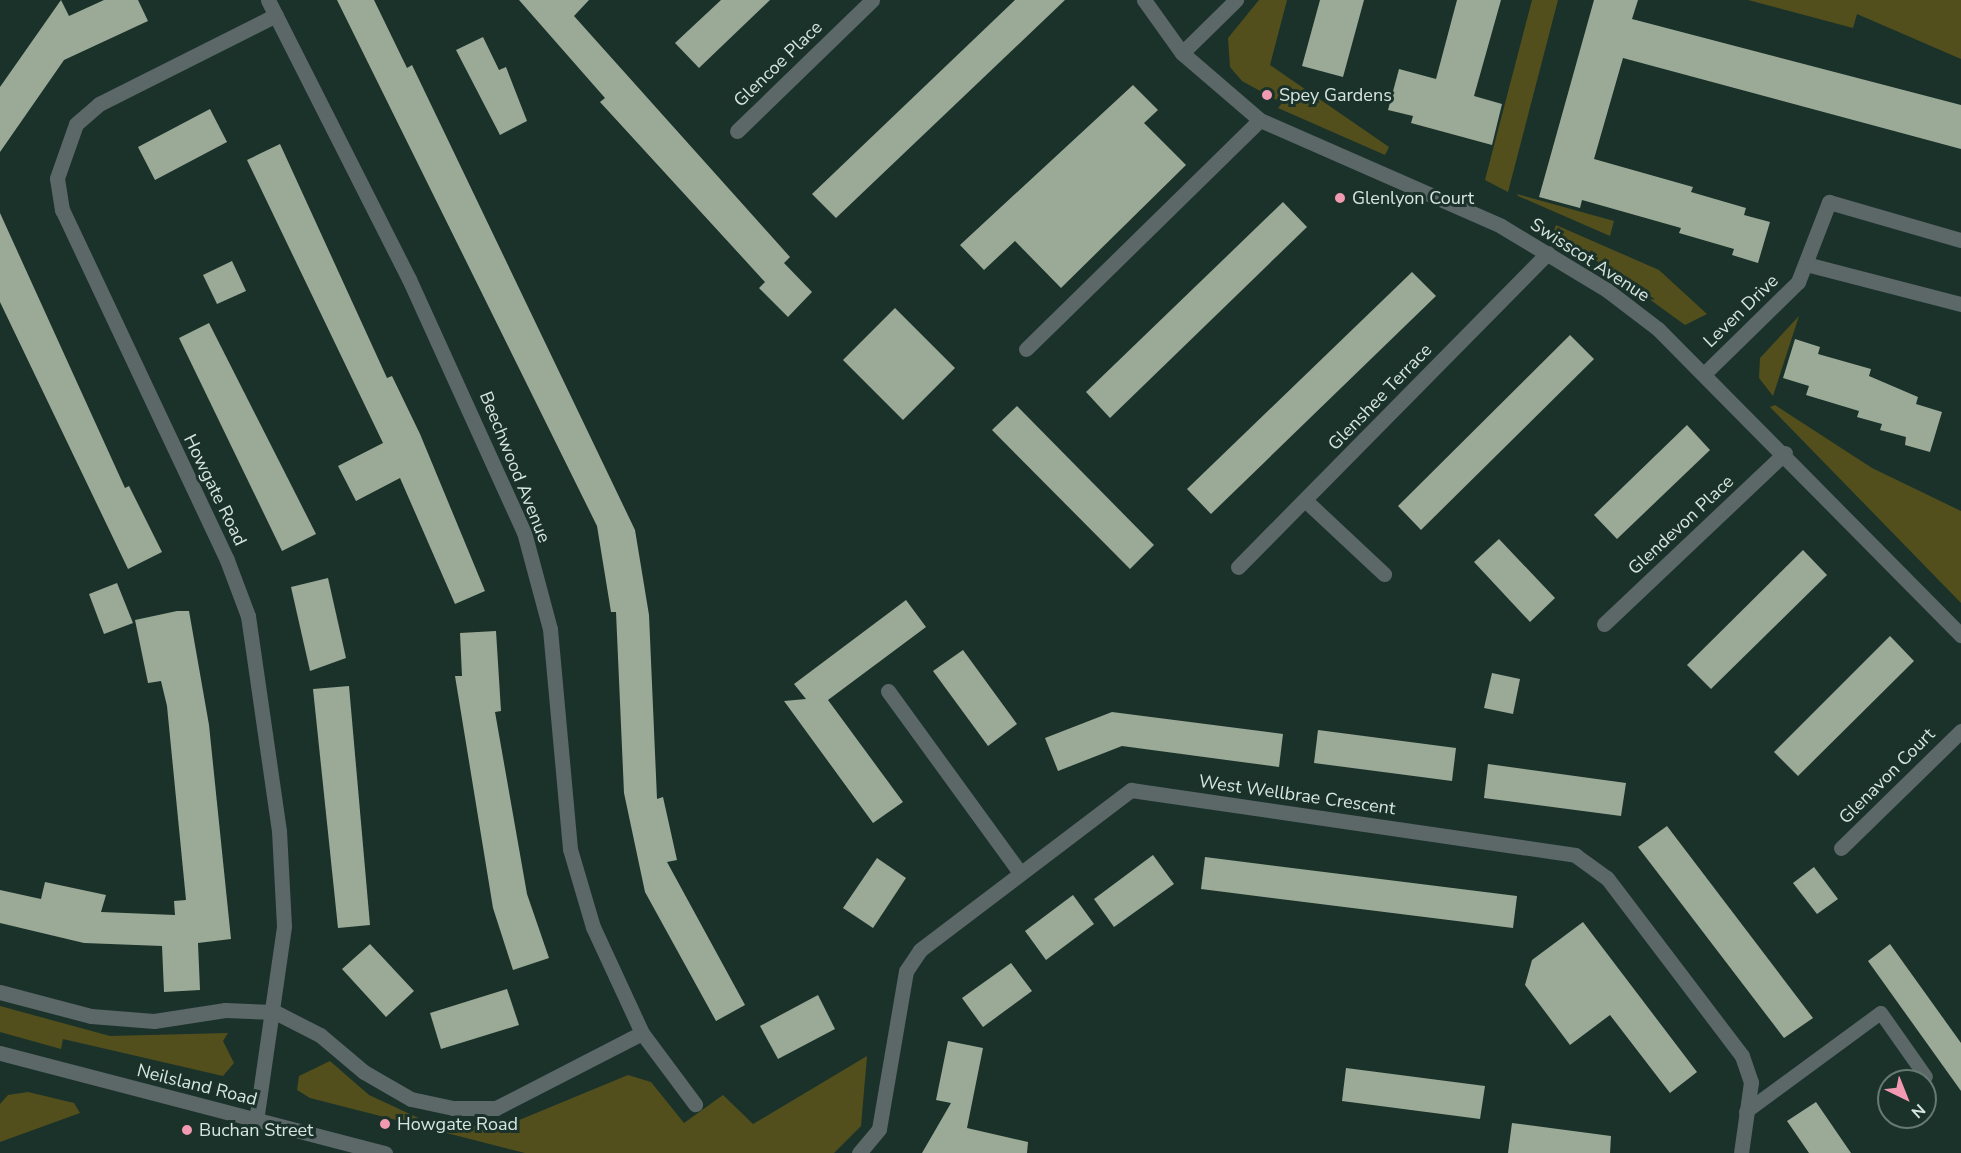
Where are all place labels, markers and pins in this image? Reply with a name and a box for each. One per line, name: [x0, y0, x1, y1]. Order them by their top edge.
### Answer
place label: Spey Gardens: [1279, 84, 1392, 106]
marker: Spey Gardens: [1260, 88, 1274, 102]
place label: Glenlyon Court: [1352, 187, 1474, 209]
marker: Glenlyon Court: [1333, 191, 1347, 205]
place label: Howgate Road: [397, 1113, 518, 1135]
marker: Howgate Road: [378, 1117, 392, 1131]
place label: Buchan Street: [199, 1119, 313, 1141]
marker: Buchan Street: [180, 1123, 194, 1137]

